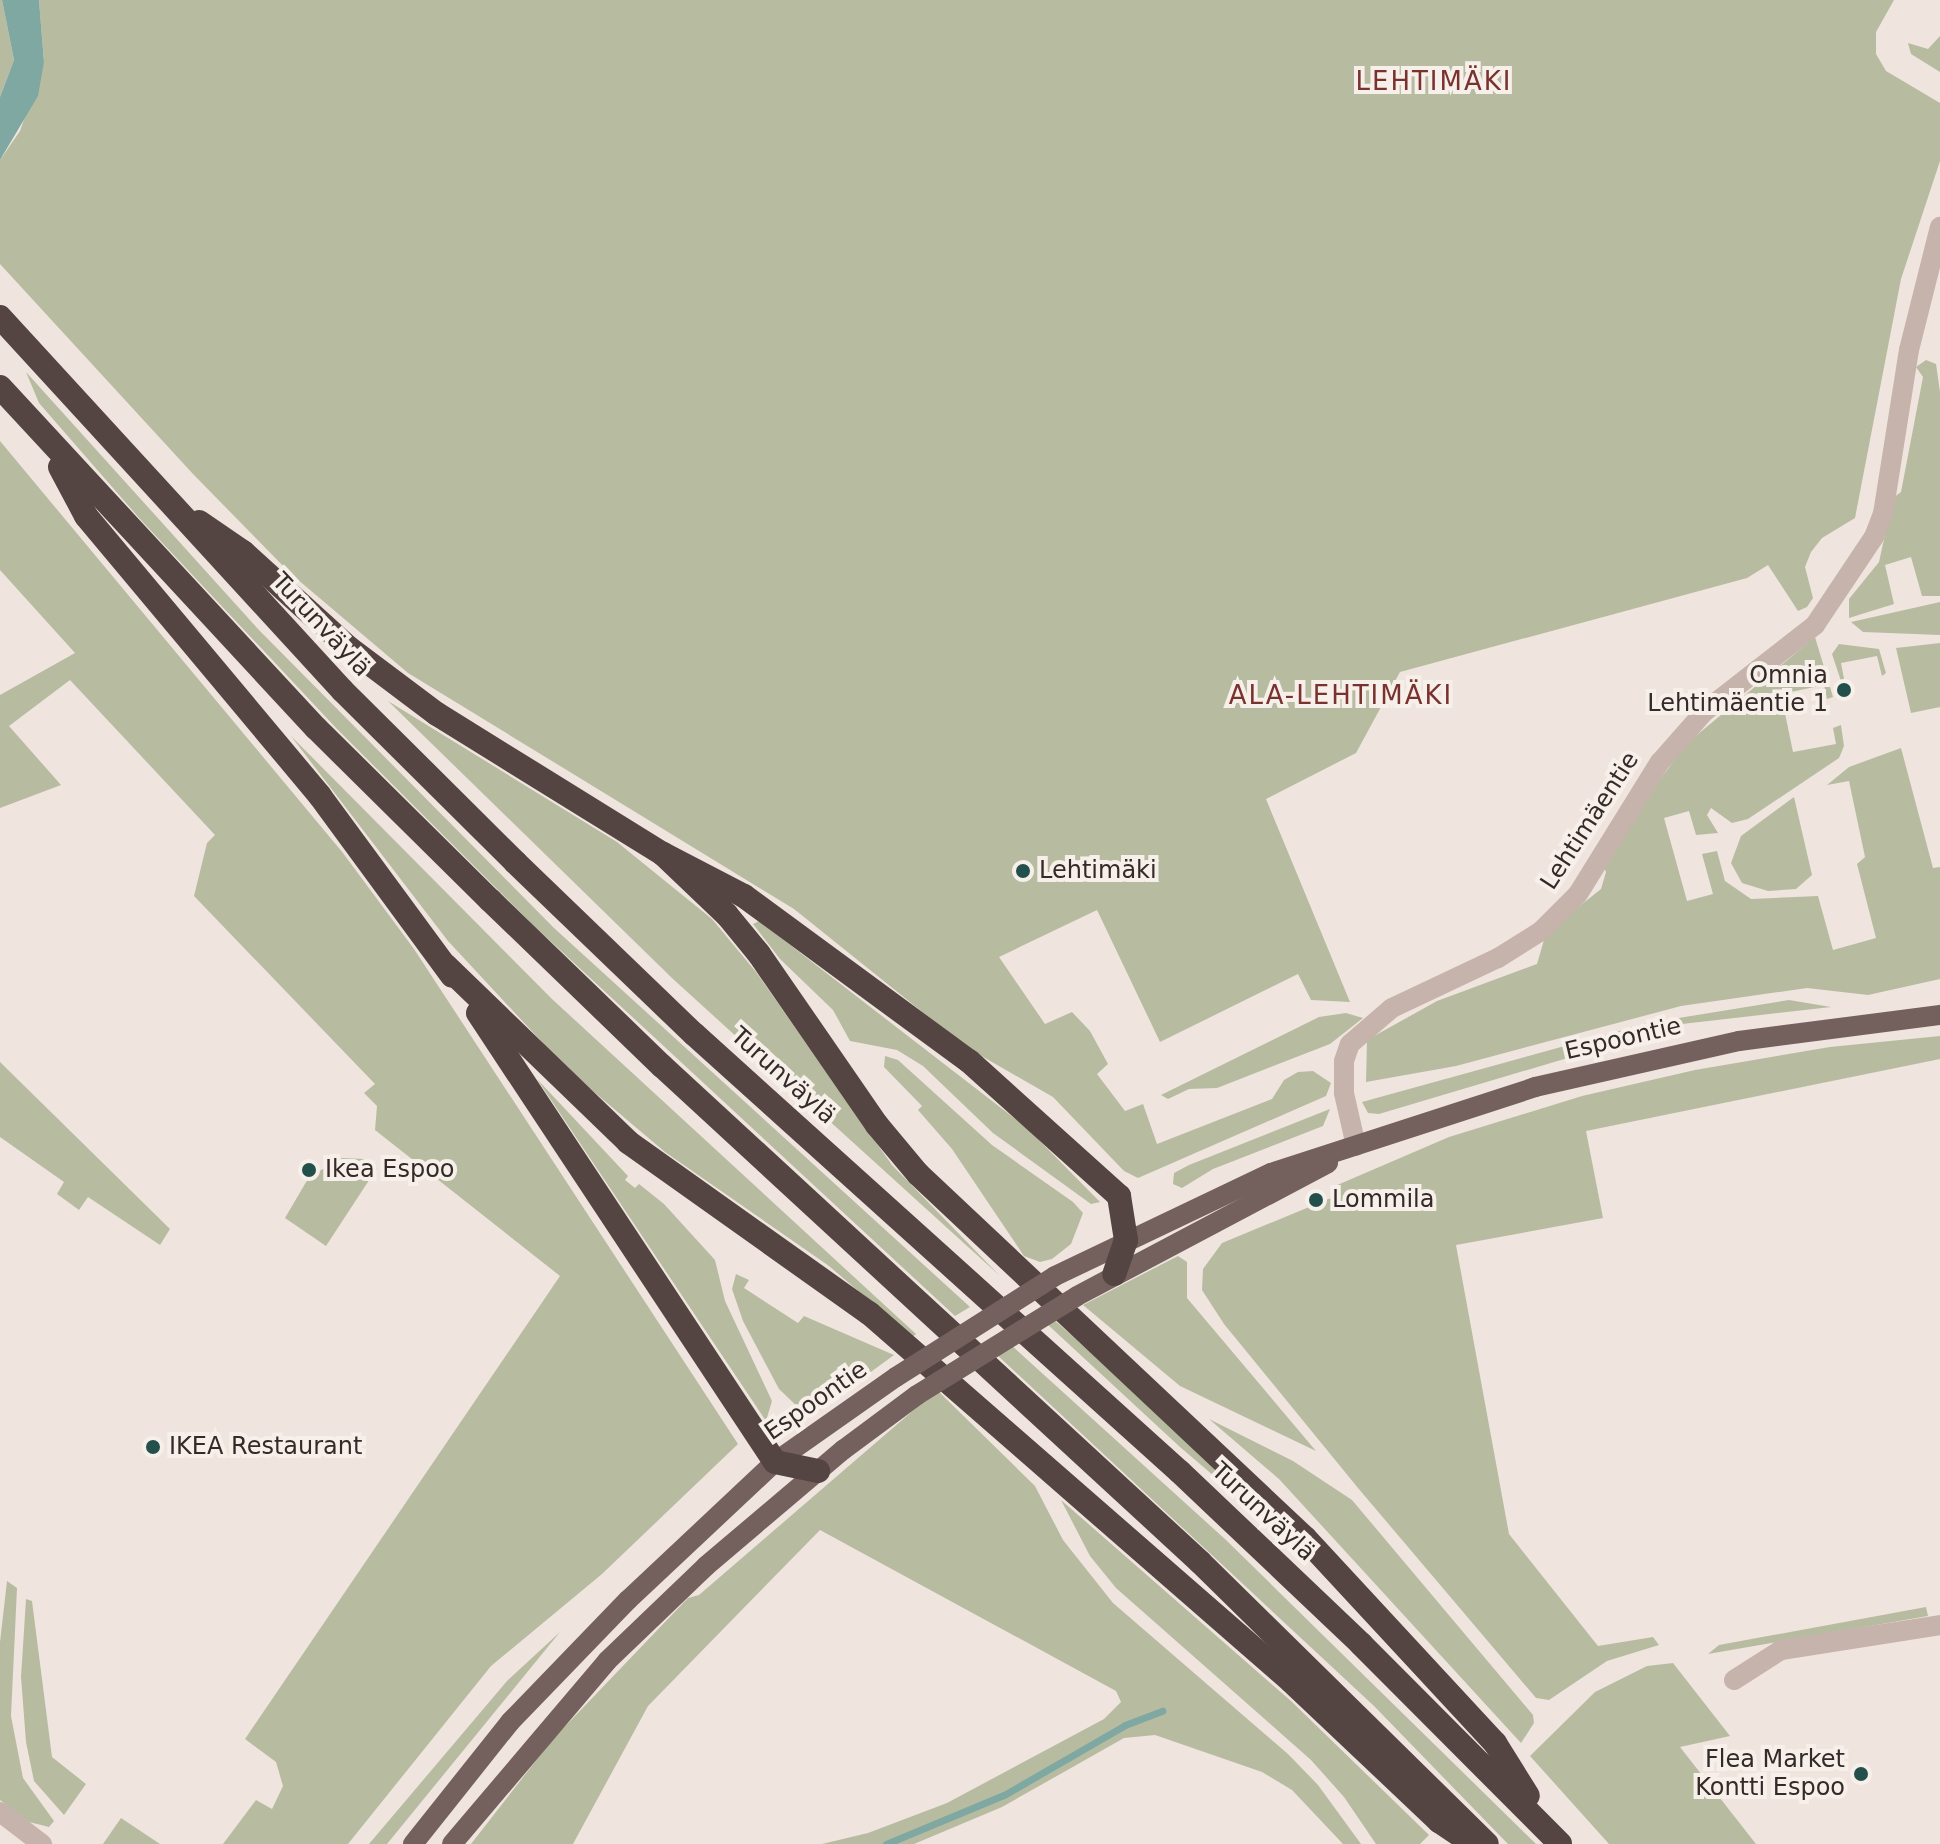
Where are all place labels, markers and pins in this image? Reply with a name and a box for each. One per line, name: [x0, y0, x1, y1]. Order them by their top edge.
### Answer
place label: Omnia Lehtimäentie 1: [1647, 662, 1828, 718]
marker: Omnia Lehtimäentie 1: [1835, 681, 1853, 699]
place label: Lehtimäki: [1039, 857, 1157, 885]
marker: Lehtimäki: [1014, 862, 1032, 880]
place label: Ikea Espoo: [325, 1156, 454, 1184]
marker: Ikea Espoo: [300, 1161, 318, 1179]
place label: Lommila: [1332, 1186, 1434, 1214]
marker: Lommila: [1307, 1191, 1325, 1209]
place label: IKEA Restaurant: [169, 1433, 362, 1461]
marker: IKEA Restaurant: [144, 1438, 162, 1456]
place label: Flea Market Kontti Espoo: [1695, 1746, 1845, 1802]
marker: Flea Market Kontti Espoo: [1852, 1765, 1870, 1783]

